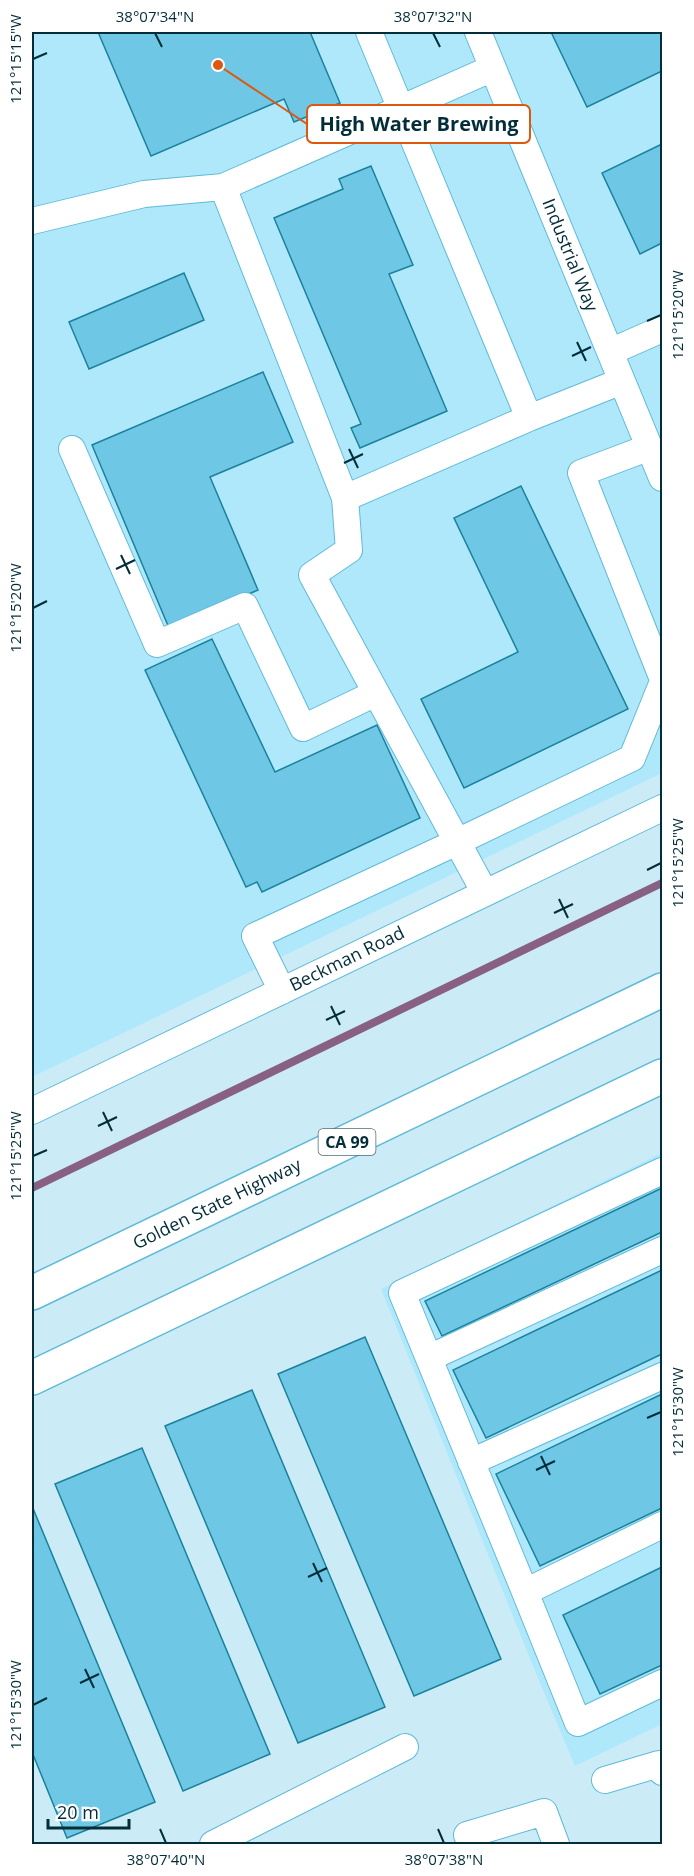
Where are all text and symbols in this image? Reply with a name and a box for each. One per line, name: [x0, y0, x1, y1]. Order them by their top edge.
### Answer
text: 38°07'34"N: [116, 6, 194, 26]
text: 38°07'32"N: [394, 6, 472, 26]
text: 121°15'15"W: [5, 14, 25, 104]
callout: High Water Brewing: [307, 105, 530, 143]
text: High Water Brewing: [319, 110, 519, 137]
street label: Industrial Way: [537, 195, 605, 316]
text: 121°15'20"W: [667, 270, 687, 360]
text: 121°15'20"W: [5, 563, 25, 653]
text: 121°15'25"W: [667, 818, 687, 908]
street label: Beckman Road: [285, 920, 408, 996]
text: 121°15'25"W: [5, 1111, 25, 1201]
road number: CA 99: [318, 1129, 376, 1155]
street label: Golden State Highway: [128, 1151, 306, 1254]
text: 121°15'30"W: [667, 1367, 687, 1457]
text: 121°15'30"W: [5, 1660, 25, 1750]
scale bar: [48, 1792, 129, 1830]
text: 20 m: [57, 1800, 99, 1824]
text: 38°07'40"N: [127, 1849, 205, 1869]
text: 38°07'38"N: [405, 1849, 483, 1869]

